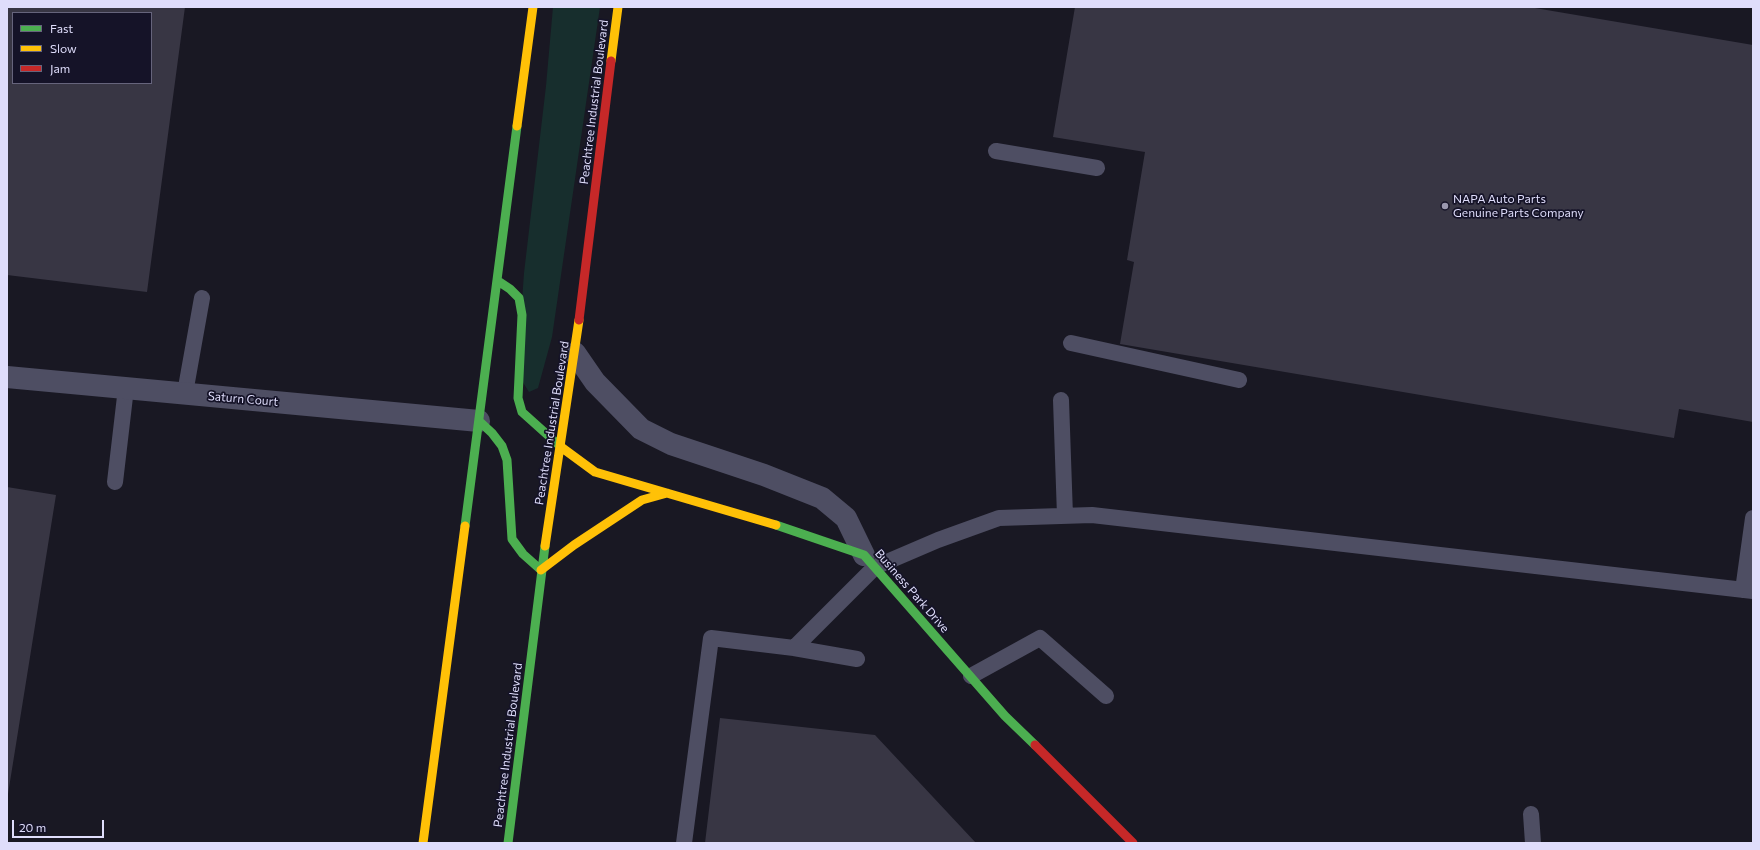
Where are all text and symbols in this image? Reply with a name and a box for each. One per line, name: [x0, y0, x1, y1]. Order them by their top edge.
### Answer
legend: [12, 12, 152, 84]
street label: Peachtree Industrial Boulevard: [577, 19, 611, 185]
text: Fast: [50, 21, 73, 35]
text: Slow: [50, 41, 77, 55]
text: Jam: [50, 61, 70, 75]
place label: NAPA Auto Parts Genuine Parts Company: [1453, 192, 1584, 220]
marker: NAPA Auto Parts Genuine Parts Company: [1440, 201, 1450, 211]
street label: Peachtree Industrial Boulevard: [532, 340, 572, 506]
street label: Saturn Court: [207, 389, 279, 409]
street label: Business Park Drive: [872, 546, 952, 636]
street label: Peachtree Industrial Boulevard: [491, 662, 525, 828]
scale bar: [14, 812, 106, 838]
text: 20 m: [19, 820, 46, 834]

